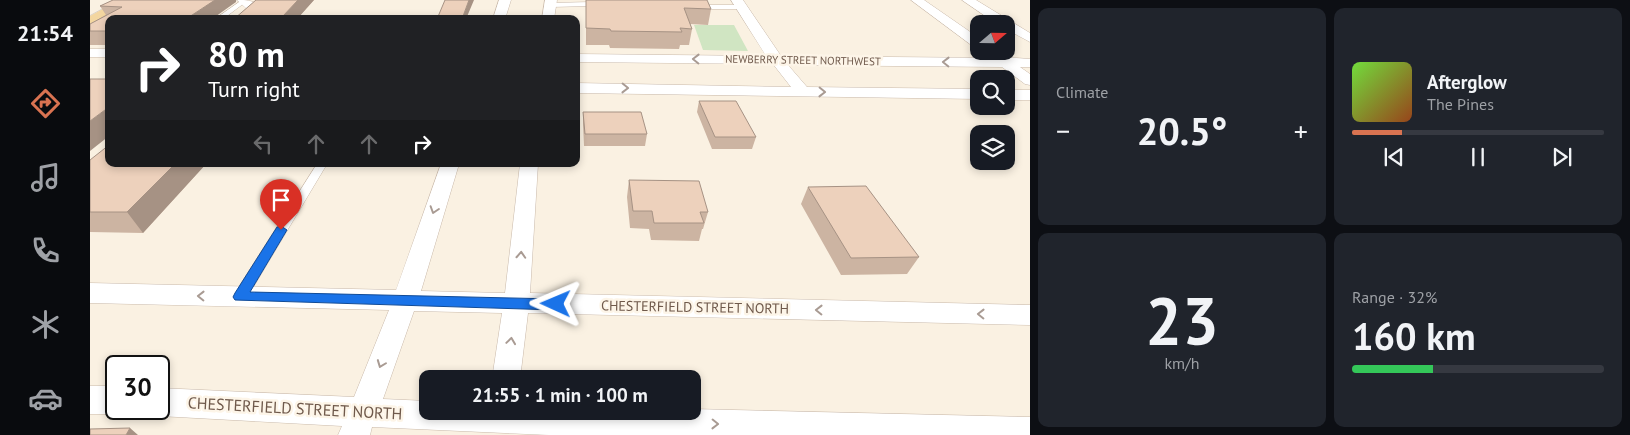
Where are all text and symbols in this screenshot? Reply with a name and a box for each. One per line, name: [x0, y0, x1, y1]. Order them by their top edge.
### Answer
north arrow: [970, 15, 1015, 60]
map controls: [970, 15, 1015, 170]
text: 21:54: [17, 19, 73, 47]
text: 80 m: [208, 31, 285, 77]
icon: right: [125, 35, 190, 100]
street label: NEWBERRY STREET NORTHWEST: [725, 52, 881, 68]
one-way arrow: [692, 54, 700, 64]
one-way arrow: [942, 56, 950, 67]
button: search: [970, 70, 1015, 115]
text: Afterglow: [1427, 70, 1507, 94]
text: Turn right: [208, 75, 300, 103]
text: Climate: [1056, 82, 1108, 102]
one-way arrow: [621, 83, 629, 94]
icon: directions: [28, 86, 63, 121]
one-way arrow: [819, 86, 827, 97]
text: The Pines: [1427, 94, 1494, 114]
text: 20.5°: [1137, 106, 1227, 155]
text: −: [1056, 112, 1070, 149]
text: +: [1294, 112, 1308, 149]
button: layers: [970, 125, 1015, 170]
icon: left: [249, 130, 277, 158]
icon: ahead: [302, 130, 330, 158]
icon: ahead: [355, 130, 383, 158]
icon: right: [408, 130, 436, 158]
icon: previous: [1380, 143, 1408, 171]
icon: pause: [1464, 143, 1492, 171]
icon: next: [1548, 143, 1576, 171]
icon: music: [28, 160, 63, 195]
pin: [260, 179, 302, 230]
icon: arrive: [267, 186, 295, 214]
one-way arrow: [430, 205, 440, 214]
icon: phone: [28, 233, 63, 268]
one-way arrow: [515, 251, 526, 259]
position arrow: [529, 277, 581, 329]
text: 23: [1145, 278, 1219, 362]
text: Range · 32%: [1352, 287, 1437, 307]
one-way arrow: [197, 290, 205, 301]
street label: CHESTERFIELD STREET NORTH: [601, 296, 789, 318]
one-way arrow: [815, 305, 823, 316]
icon: climate: [28, 307, 63, 342]
one-way arrow: [977, 309, 985, 319]
text: 160 km: [1352, 311, 1476, 360]
one-way arrow: [505, 337, 516, 345]
text: km/h: [1164, 353, 1200, 373]
speed limit sign: 30: [105, 355, 170, 420]
one-way arrow: [377, 359, 387, 367]
icon: car: [28, 381, 63, 416]
text: 21:55 · 1 min · 100 m: [472, 383, 648, 407]
street label: CHESTERFIELD STREET NORTH: [187, 392, 403, 424]
one-way arrow: [711, 418, 719, 429]

